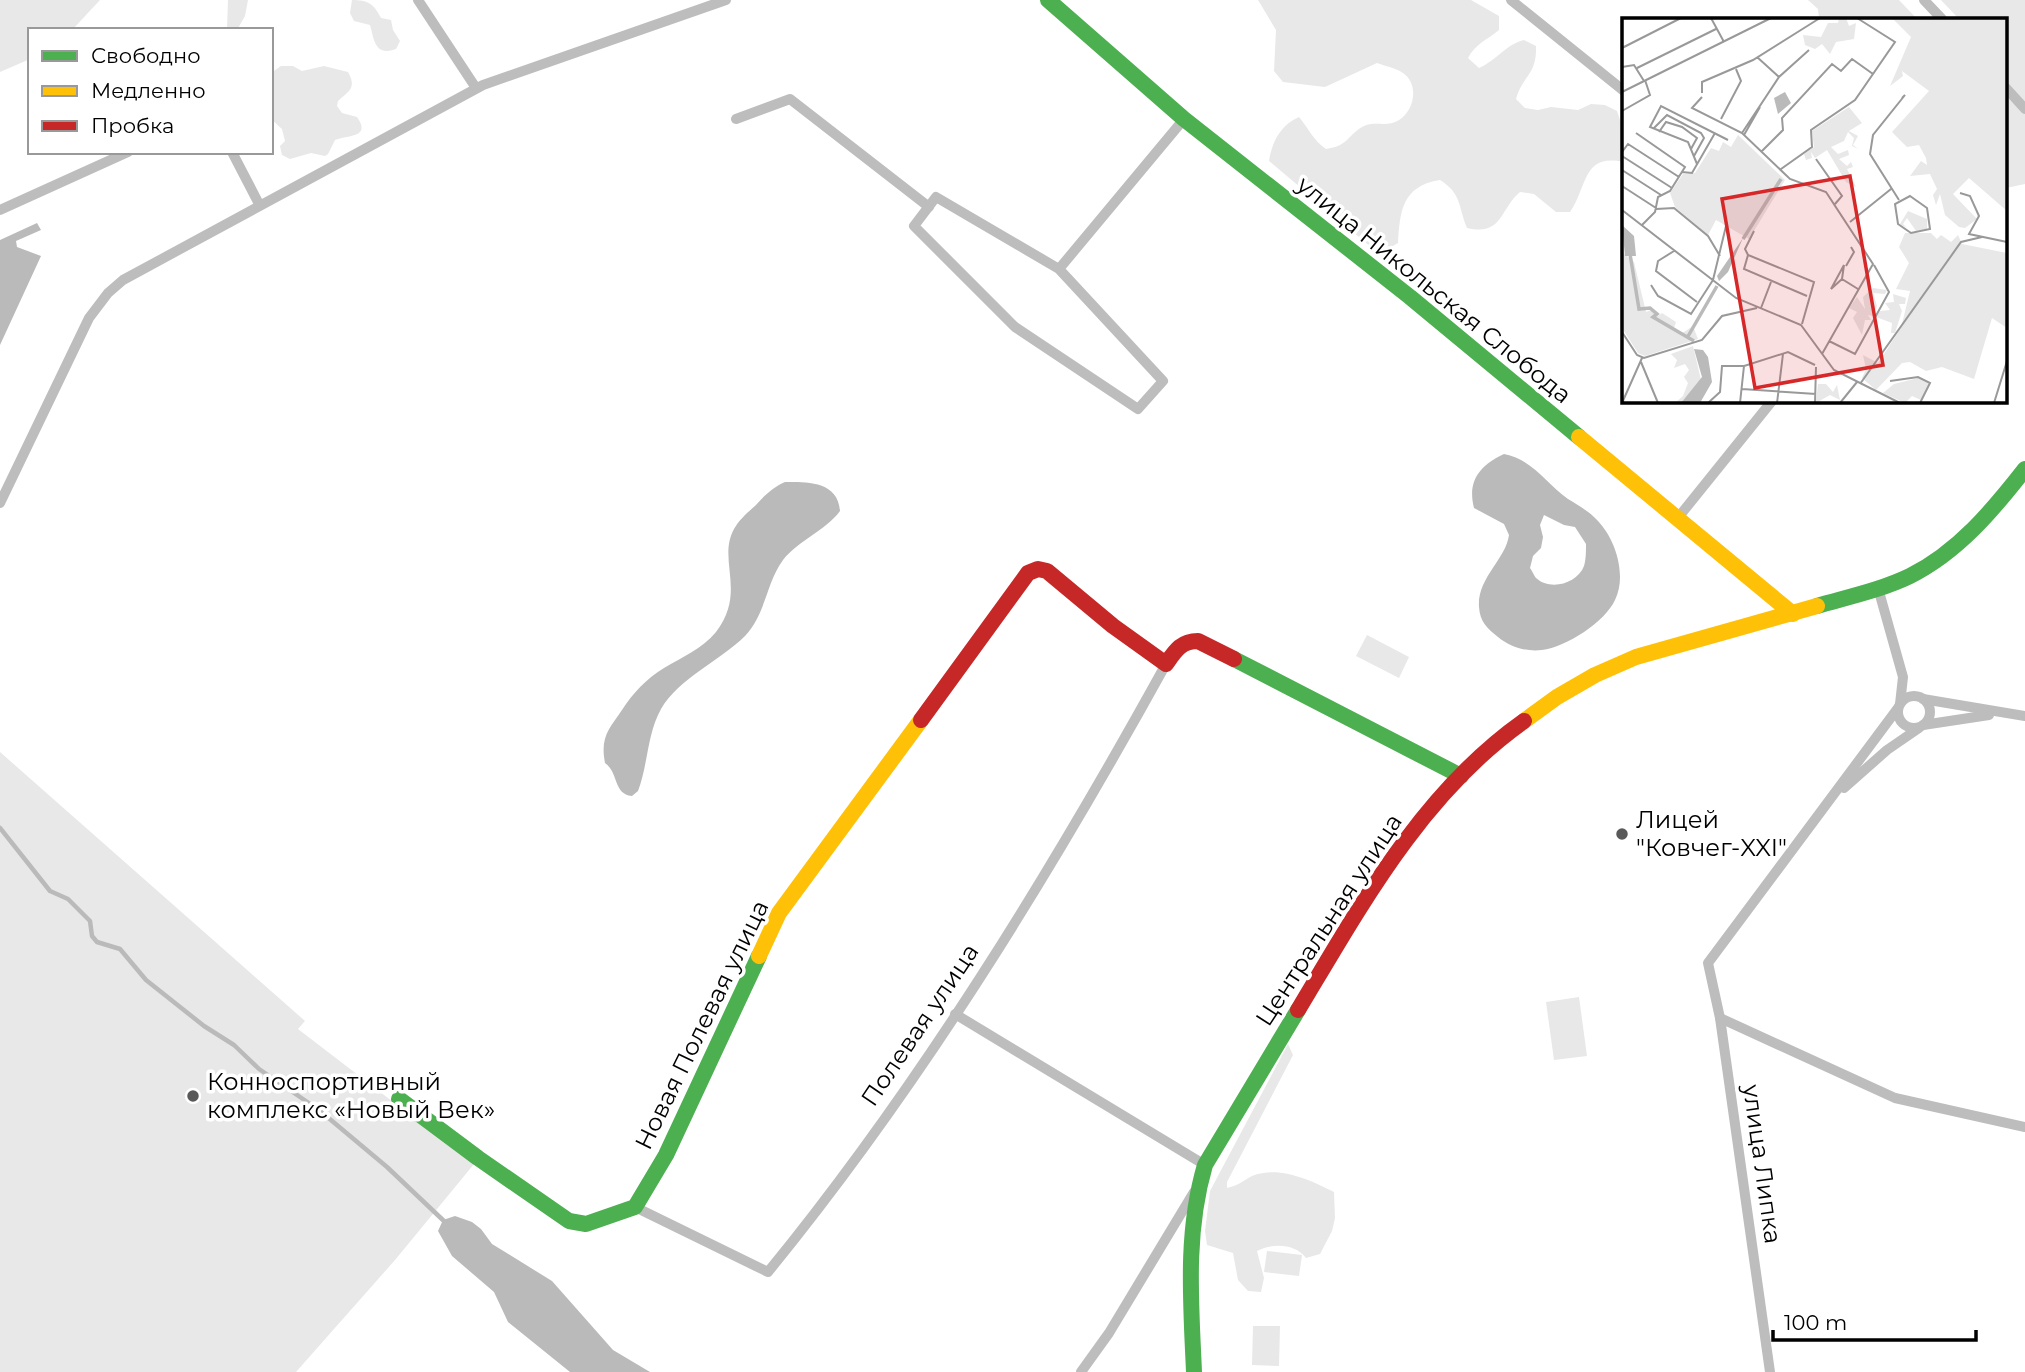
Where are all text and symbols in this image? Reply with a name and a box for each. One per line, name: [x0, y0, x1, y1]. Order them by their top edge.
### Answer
inset map: [1622, 18, 2008, 402]
legend: [28, 28, 273, 154]
text: Свободно: [91, 43, 201, 68]
text: Медленно: [91, 78, 206, 103]
text: Пробка: [91, 113, 174, 138]
street label: улица Никольская Слобода: [1291, 169, 1577, 409]
place label: Лицей "Ковчег-XXI": [1636, 805, 1787, 862]
street label: Центральная улица: [1249, 808, 1408, 1031]
marker: Лицей "Ковчег-XXI": [1614, 826, 1630, 842]
street label: Новая Полевая улица: [629, 895, 775, 1154]
street label: Полевая улица: [855, 938, 985, 1111]
place label: Конноспортивный комплекс «Новый Век»: [207, 1067, 495, 1124]
street label: улица Липка: [1737, 1081, 1788, 1245]
marker: Конноспортивный комплекс «Новый Век»: [185, 1088, 201, 1104]
scale bar: [1773, 1298, 1976, 1342]
text: 100 m: [1784, 1310, 1847, 1335]

